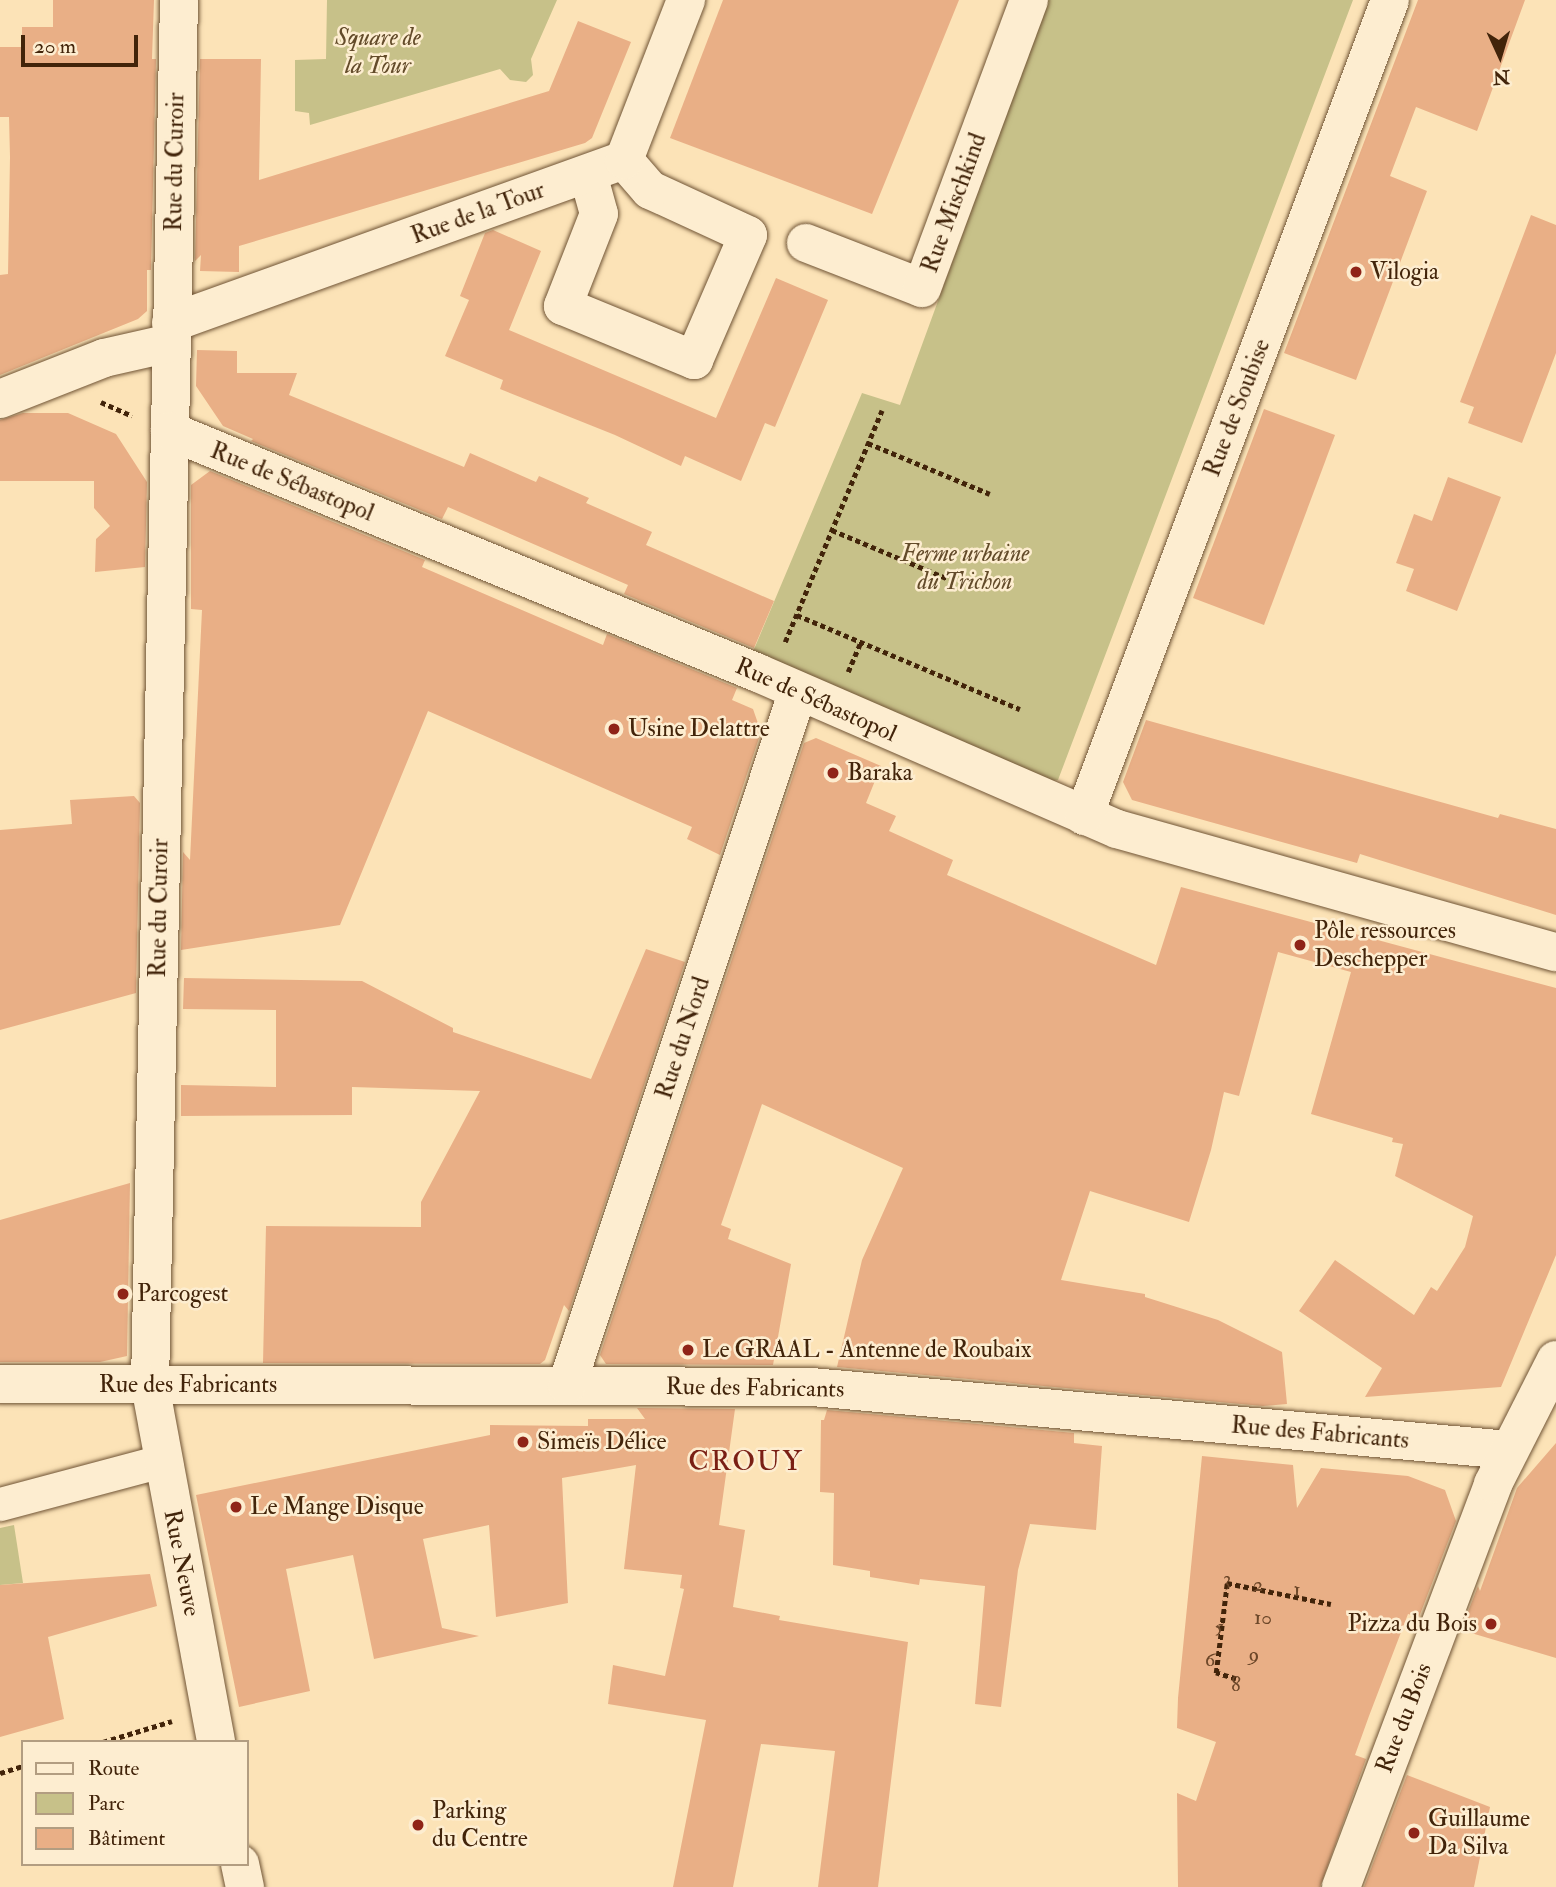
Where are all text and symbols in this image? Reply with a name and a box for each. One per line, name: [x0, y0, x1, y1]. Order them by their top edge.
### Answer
scale bar: [24, 21, 142, 65]
north arrow: [1465, 21, 1535, 91]
park label: Square de la Tour: [335, 24, 421, 80]
text: 20 m: [34, 33, 76, 60]
text: N: [1492, 64, 1511, 90]
street label: Rue du Curoir: [159, 92, 191, 232]
street label: Rue Mischkind: [915, 129, 993, 277]
street label: Rue de la Tour: [407, 176, 549, 250]
place label: Vilogia: [1370, 258, 1439, 286]
marker: Vilogia: [1348, 264, 1364, 280]
street label: Rue de Soubise: [1198, 335, 1276, 481]
street label: Rue de Sébastopol: [206, 436, 378, 528]
park label: Ferme urbaine du Trichon: [901, 540, 1029, 596]
street label: Rue de Sébastopol: [731, 652, 901, 748]
place label: Usine Delattre: [628, 715, 770, 743]
marker: Usine Delattre: [606, 721, 622, 737]
place label: Baraka: [847, 759, 913, 787]
marker: Baraka: [825, 765, 841, 781]
street label: Rue du Curoir: [143, 838, 175, 978]
place label: Pôle ressources Deschepper: [1314, 917, 1456, 973]
marker: Pôle ressources Deschepper: [1292, 937, 1308, 953]
street label: Rue du Nord: [650, 973, 716, 1103]
place label: Parcogest: [137, 1280, 228, 1308]
marker: Parcogest: [115, 1286, 131, 1302]
place label: Le GRAAL - Antenne de Roubaix: [702, 1336, 1031, 1364]
marker: Le GRAAL - Antenne de Roubaix: [680, 1342, 696, 1358]
street label: Rue des Fabricants: [99, 1371, 277, 1399]
street label: Rue des Fabricants: [666, 1372, 844, 1404]
street label: Rue des Fabricants: [1230, 1411, 1410, 1455]
place label: Simeïs Délice: [537, 1428, 667, 1456]
marker: Simeïs Délice: [515, 1434, 531, 1450]
district label: CROUY: [689, 1445, 803, 1479]
place label: Le Mange Disque: [250, 1493, 424, 1521]
marker: Le Mange Disque: [228, 1499, 244, 1515]
street label: Rue Neuve: [158, 1507, 206, 1619]
house number: 3: [1223, 1566, 1231, 1592]
house number: 2: [1253, 1572, 1263, 1598]
house number: 1: [1293, 1577, 1301, 1603]
house number: 10: [1254, 1605, 1272, 1631]
place label: Pizza du Bois: [1347, 1610, 1477, 1638]
house number: 5: [1214, 1614, 1224, 1640]
marker: Pizza du Bois: [1483, 1616, 1499, 1632]
house number: 9: [1249, 1642, 1259, 1668]
house number: 6: [1205, 1647, 1215, 1673]
street label: Rue du Bois: [1370, 1659, 1438, 1777]
house number: 8: [1231, 1672, 1241, 1698]
legend: [21, 1740, 248, 1866]
text: Route: [88, 1755, 139, 1782]
text: Parc: [88, 1790, 125, 1817]
place label: Parking du Centre: [432, 1797, 528, 1853]
place label: Guillaume Da Silva: [1428, 1805, 1530, 1861]
marker: Parking du Centre: [410, 1817, 426, 1833]
text: Bâtiment: [88, 1825, 165, 1852]
marker: Guillaume Da Silva: [1406, 1825, 1422, 1841]

